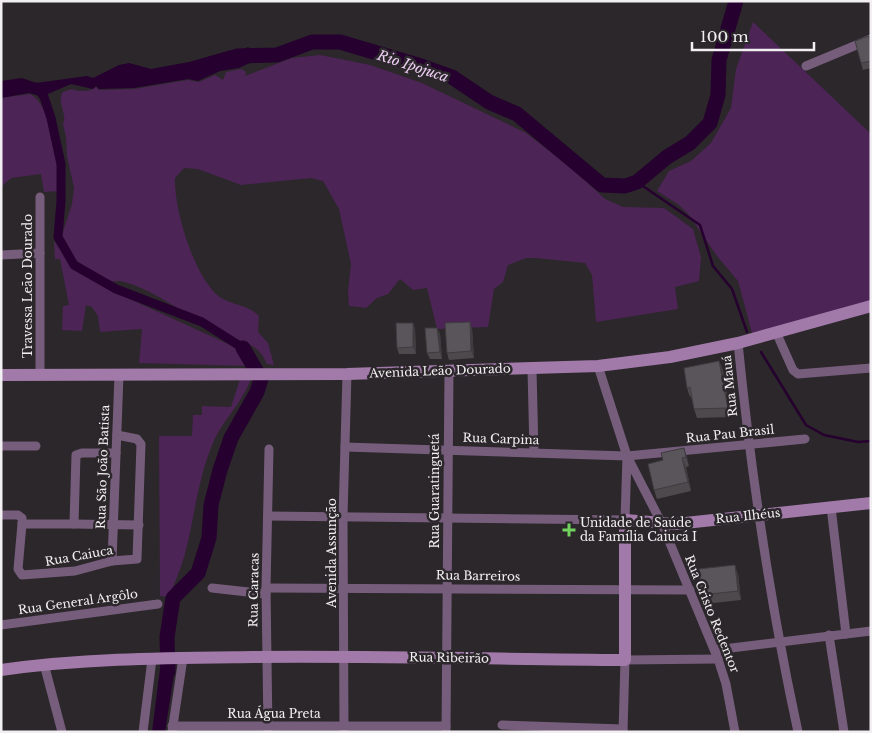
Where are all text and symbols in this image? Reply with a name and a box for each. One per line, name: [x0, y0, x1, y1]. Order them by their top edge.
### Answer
scale bar: [692, 20, 814, 52]
text: 100 m: [700, 27, 749, 46]
water label: Rio Ipojuca: [374, 46, 451, 86]
street label: Travessa Leão Dourado: [20, 214, 35, 358]
street label: Rua Mauá: [719, 354, 740, 418]
street label: Avenida Leão Dourado: [368, 361, 511, 380]
street label: Rua São João Batista: [93, 404, 112, 529]
street label: Rua Pau Brasil: [685, 421, 775, 446]
street label: Rua Carpina: [462, 430, 540, 447]
street label: Rua Guaratinguetá: [427, 433, 442, 549]
street label: Avenida Assunção: [324, 498, 339, 609]
street label: Rua Ilhéus: [715, 505, 781, 526]
place label: Unidade de Saúde da Família Caiucá I: [580, 515, 697, 544]
marker: Unidade de Saúde da Família Caiucá I: [562, 523, 576, 537]
street label: Rua Caiuca: [44, 542, 115, 569]
street label: Rua Caracas: [245, 553, 262, 627]
street label: Rua Cristo Redentor: [682, 553, 743, 675]
street label: Rua Barreiros: [436, 567, 520, 584]
street label: Rua General Argôlo: [17, 586, 139, 617]
street label: Rua Ribeirão: [409, 649, 489, 666]
street label: Rua Água Preta: [227, 705, 321, 721]

